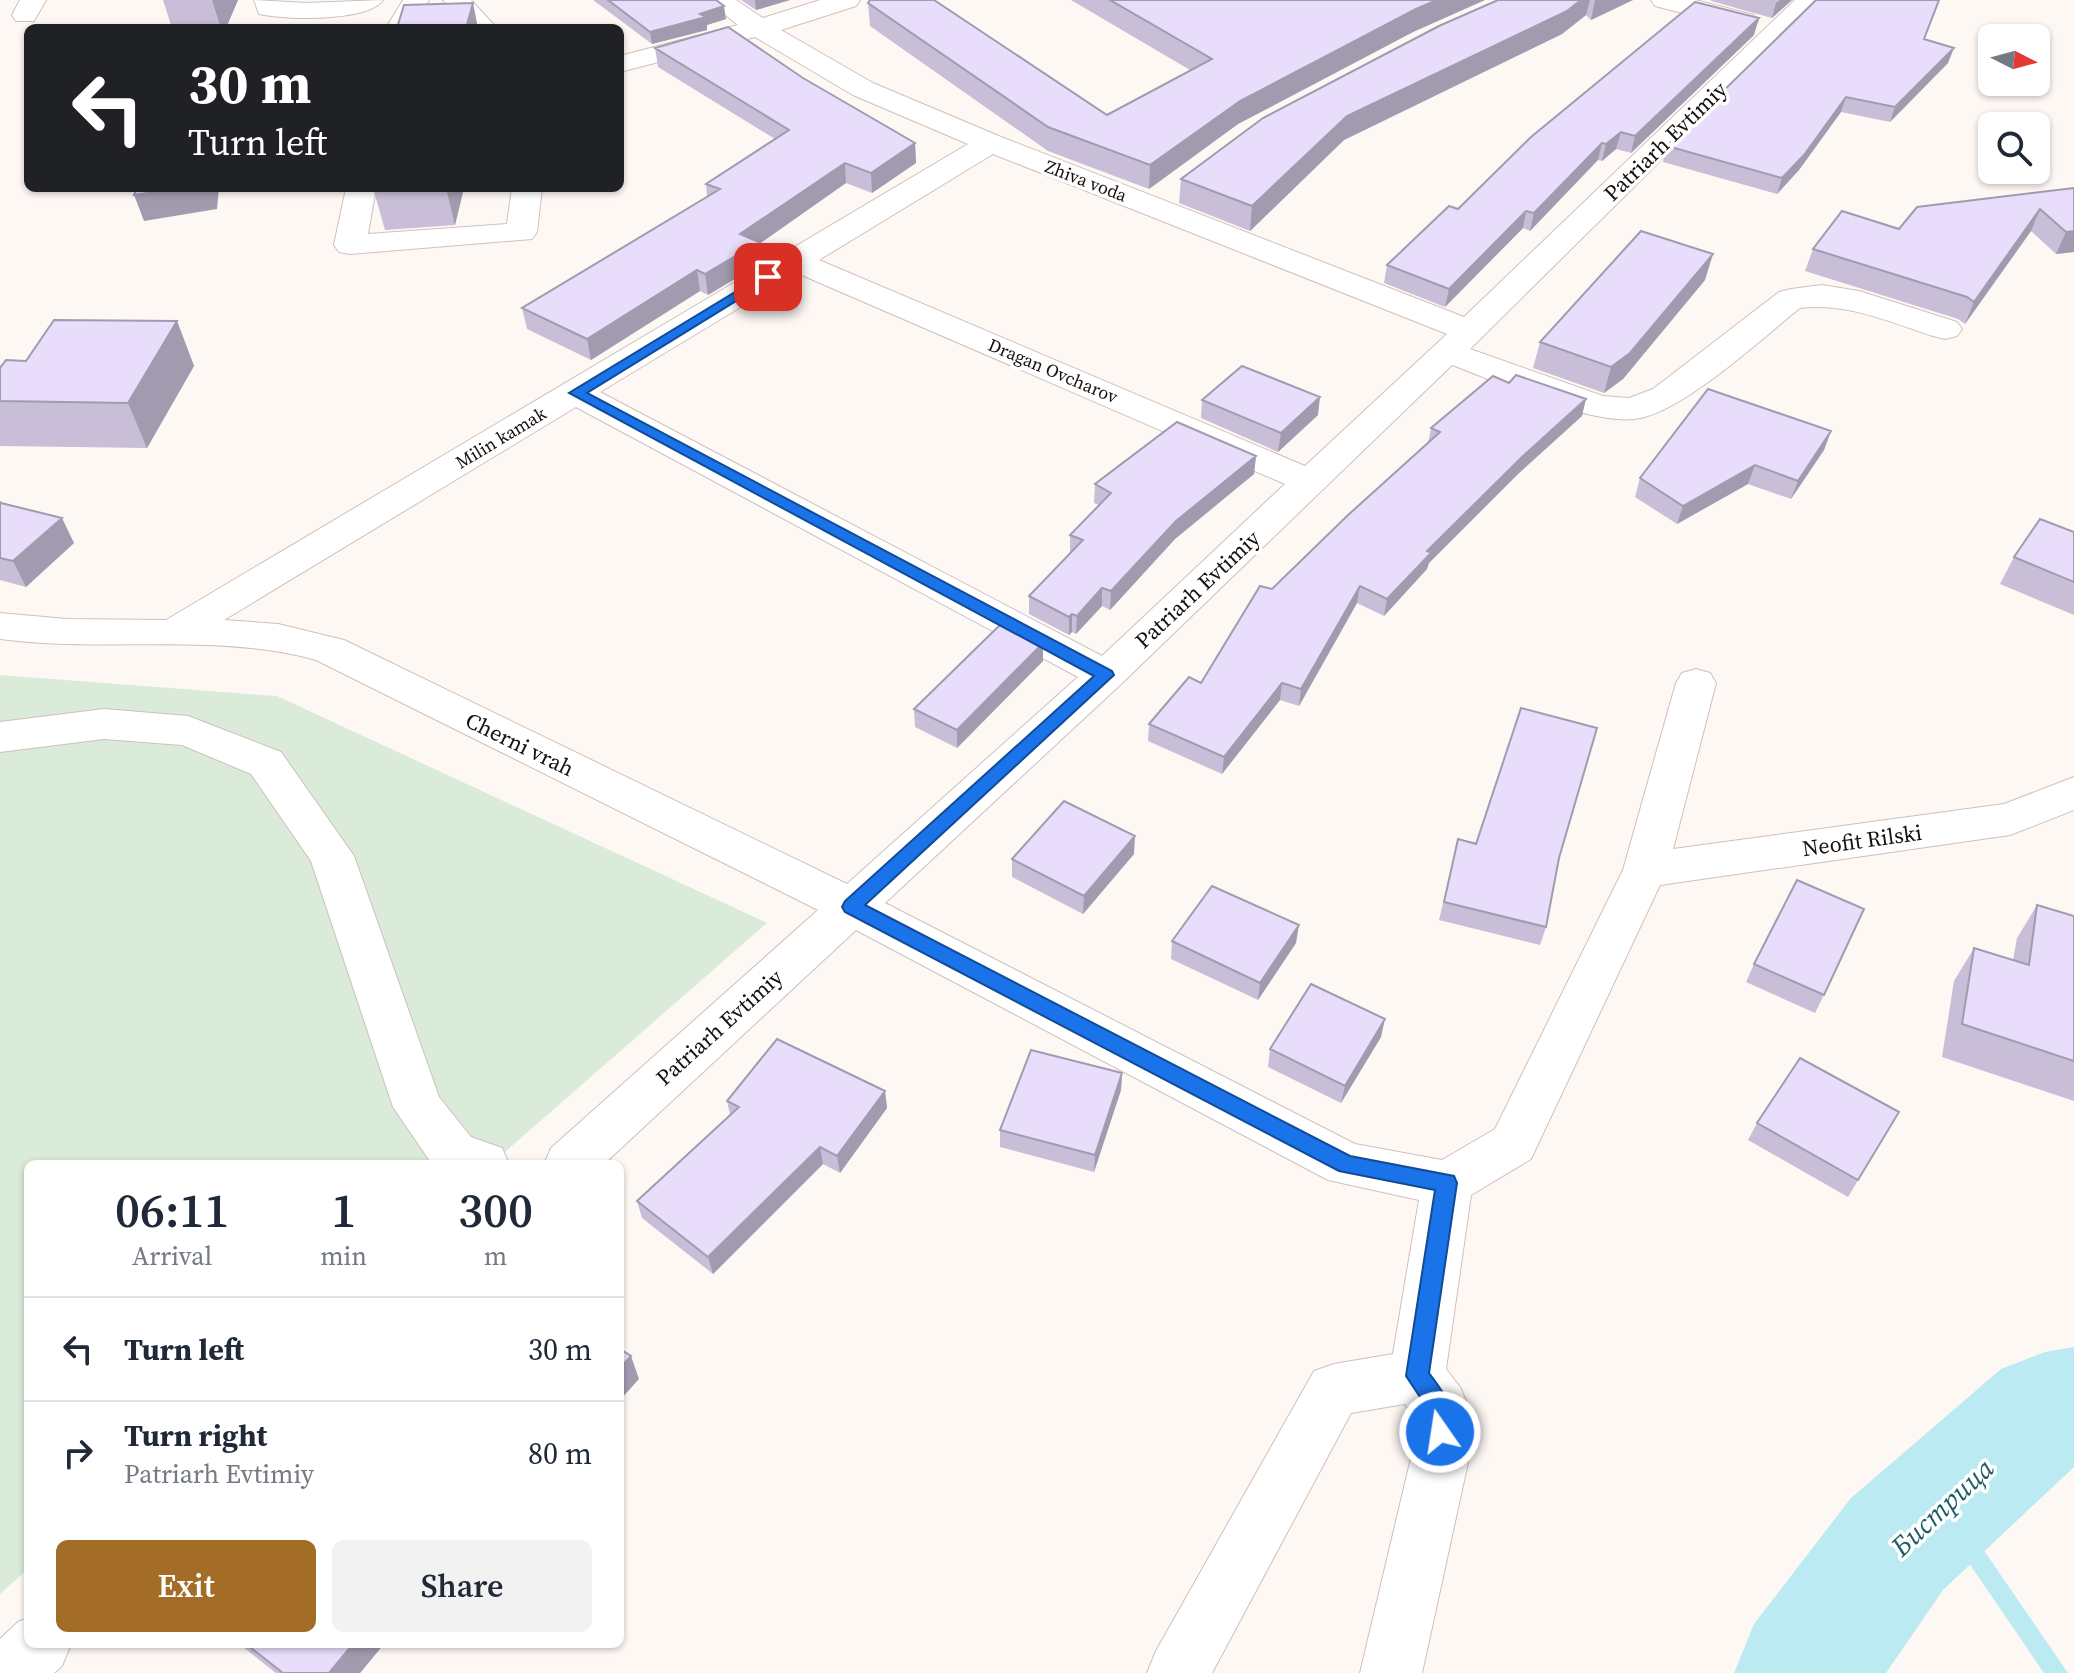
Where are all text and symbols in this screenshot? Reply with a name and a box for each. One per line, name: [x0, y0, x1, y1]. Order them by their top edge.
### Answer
north arrow: [1978, 24, 2050, 96]
map controls: [1978, 24, 2050, 184]
text: 30 m: [188, 45, 311, 122]
icon: left: [56, 56, 160, 160]
street label: Patriarh Evtimiy: [1597, 74, 1734, 208]
button: search: [1978, 112, 2050, 184]
text: Turn left: [188, 118, 327, 167]
street label: Zhiva voda: [1042, 153, 1131, 208]
pin: [734, 243, 802, 311]
icon: arrive: [746, 255, 790, 299]
street label: Dragan Ovcharov: [984, 332, 1122, 409]
street label: Milin kamak: [451, 401, 551, 474]
street label: Patriarh Evtimiy: [1128, 523, 1267, 655]
street label: Cherni vrah: [461, 705, 579, 783]
street label: Neofit Rilski: [1800, 817, 1924, 863]
street label: Patriarh Evtimiy: [649, 962, 789, 1092]
text: 06:11: [115, 1177, 229, 1243]
text: 1: [331, 1177, 356, 1243]
text: 300: [458, 1177, 533, 1243]
text: Arrival: [132, 1238, 212, 1274]
text: min: [320, 1238, 367, 1274]
text: m: [484, 1238, 507, 1274]
icon: left: [56, 1327, 100, 1371]
text: Turn left: [124, 1329, 244, 1370]
text: 30 m: [528, 1329, 592, 1370]
position arrow: [1398, 1390, 1482, 1474]
text: Turn right: [124, 1415, 267, 1456]
icon: right: [56, 1431, 100, 1475]
text: 80 m: [528, 1433, 592, 1474]
water label: Бистрица: [1881, 1449, 2002, 1565]
text: Patriarh Evtimiy: [124, 1456, 314, 1492]
button: Exit: [56, 1540, 316, 1632]
button: Share: [332, 1540, 592, 1632]

